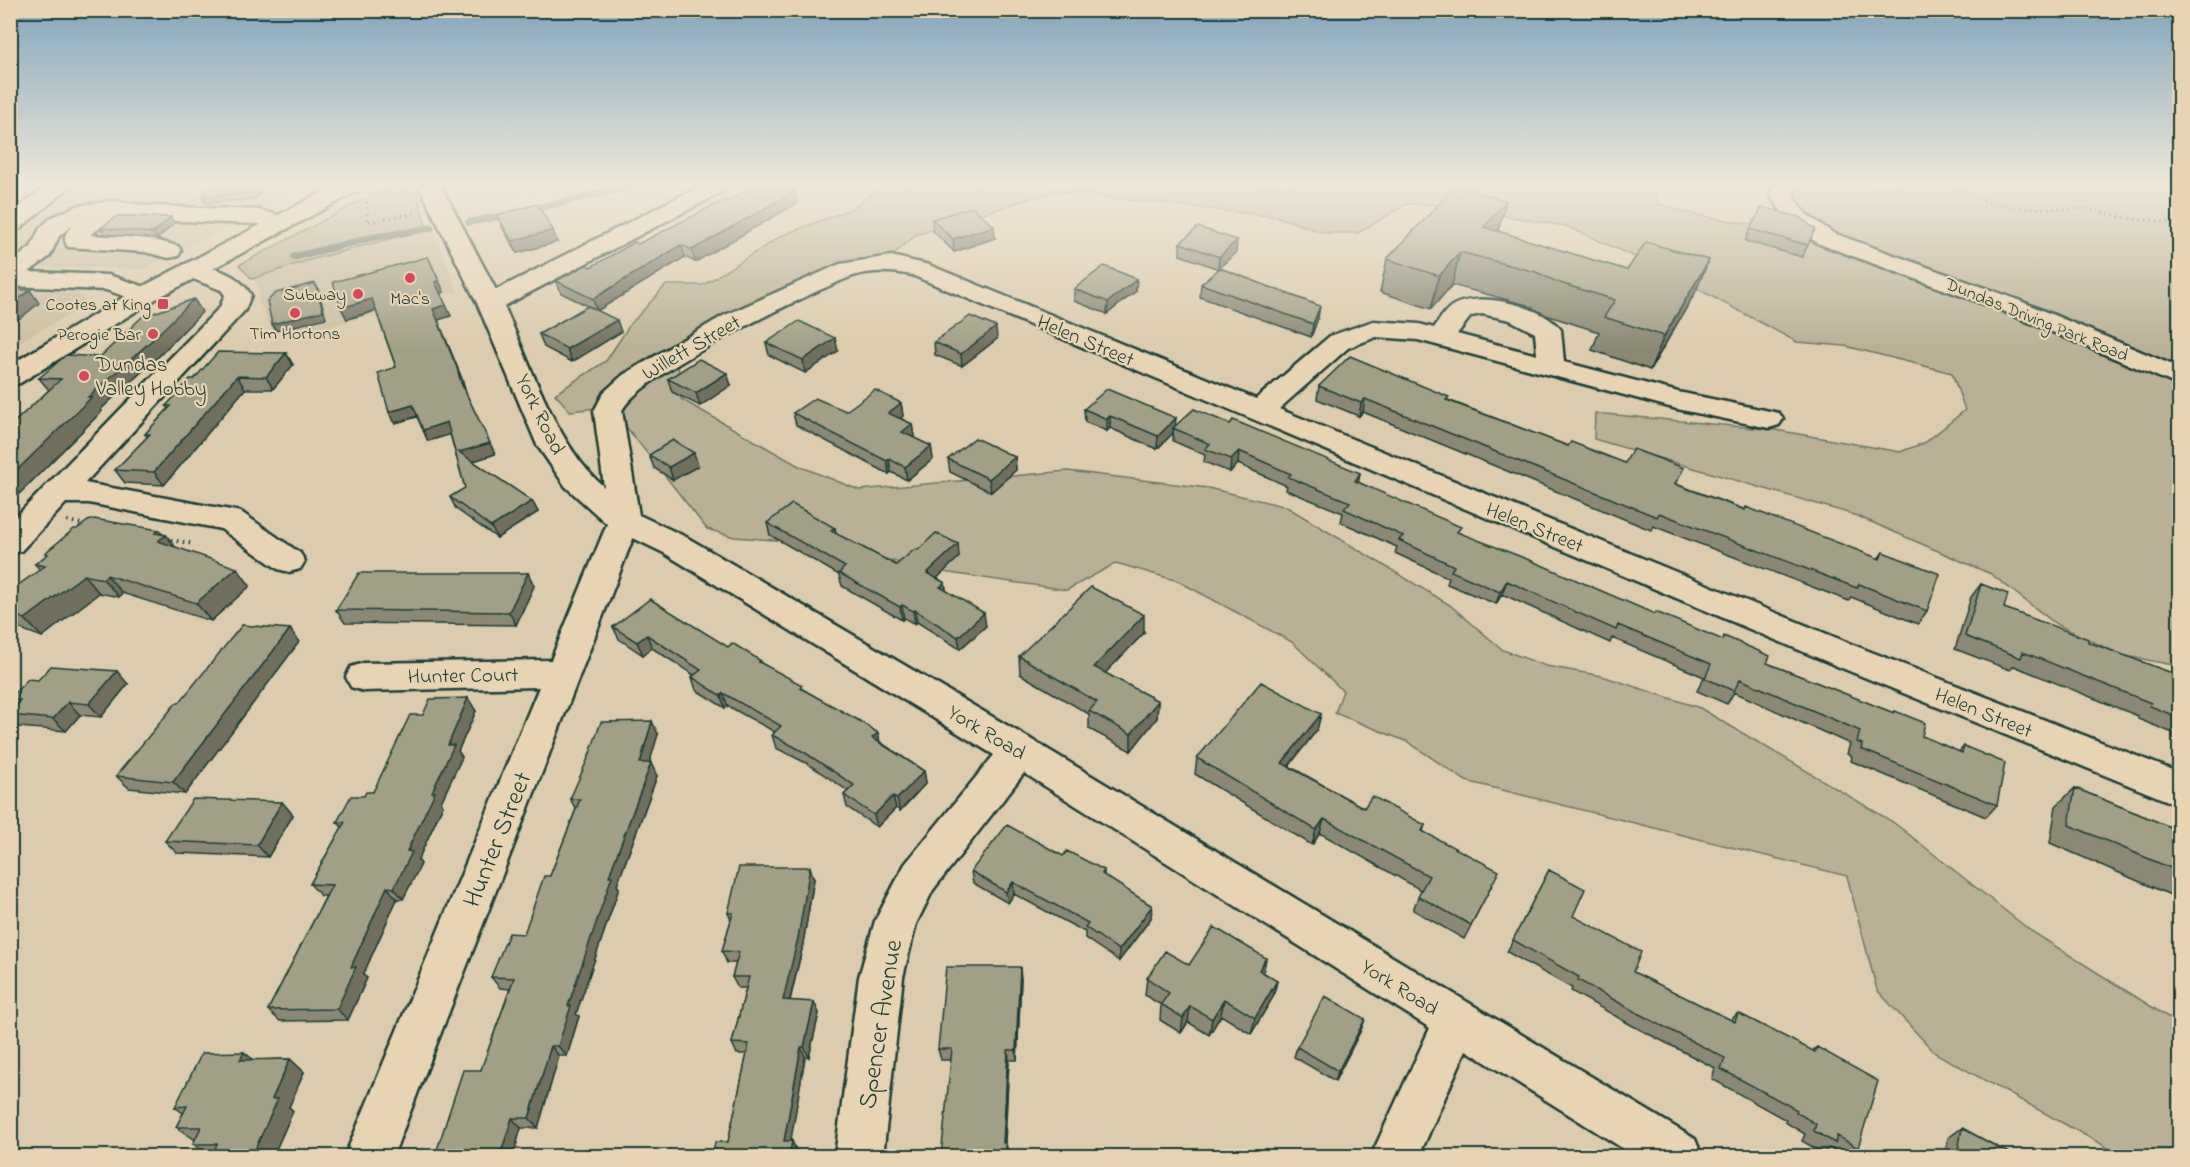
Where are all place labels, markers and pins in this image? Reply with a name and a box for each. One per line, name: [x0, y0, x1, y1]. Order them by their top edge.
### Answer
marker: Mac's: [403, 271, 417, 285]
place label: Subway: [283, 283, 346, 309]
marker: Subway: [351, 287, 365, 301]
place label: Mac's: [390, 287, 430, 313]
place label: Cootes at King: [45, 293, 151, 320]
marker: Cootes at King: [156, 297, 170, 311]
marker: Tim Hortons: [288, 306, 302, 320]
place label: Tim Hortons: [250, 322, 340, 348]
place label: Perogie Bar: [57, 323, 141, 350]
marker: Perogie Bar: [146, 327, 160, 341]
place label: Dundas Valley Hobby: [95, 351, 206, 407]
marker: Dundas Valley Hobby: [77, 369, 91, 383]

